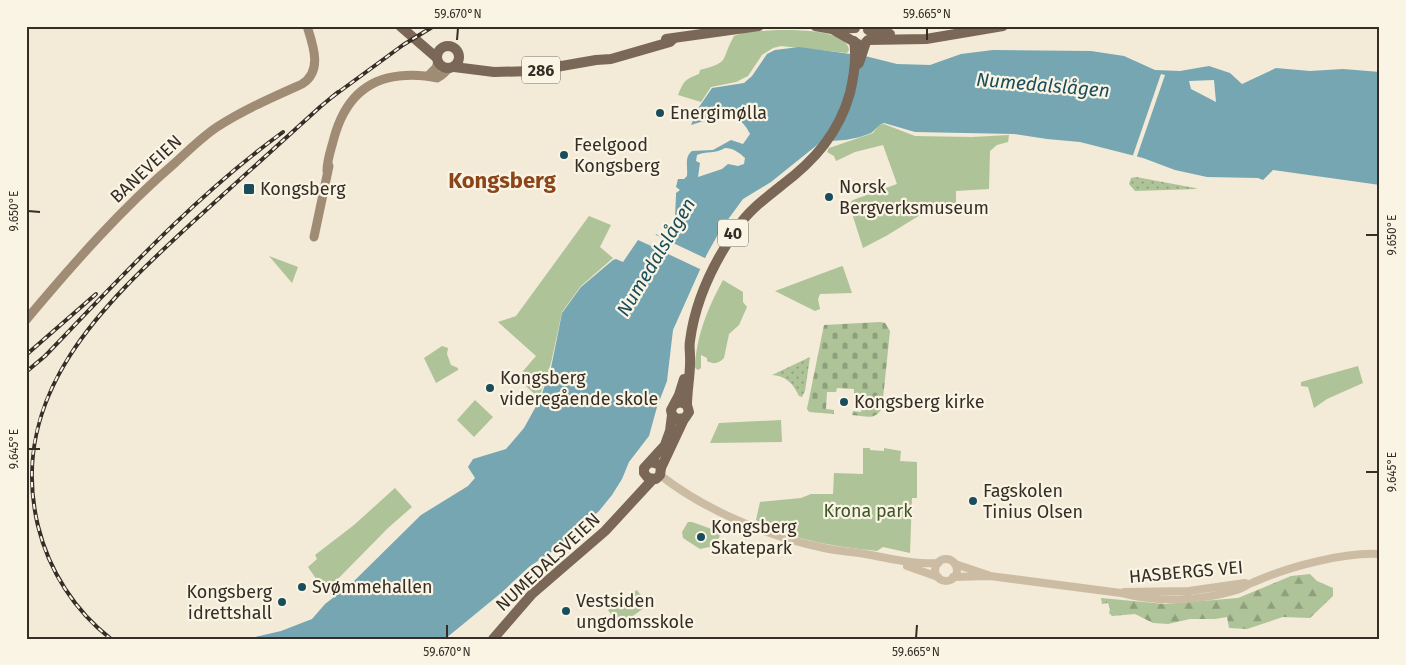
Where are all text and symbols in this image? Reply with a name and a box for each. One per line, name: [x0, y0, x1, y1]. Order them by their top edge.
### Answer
text: 59.670°N: [434, 7, 482, 21]
text: 59.665°N: [903, 7, 951, 21]
road number: 286: [522, 56, 560, 84]
water label: Numedalslågen: [975, 68, 1111, 102]
place label: Energimølla: [670, 102, 767, 124]
marker: Energimølla: [654, 107, 666, 119]
street label: BANEVEIEN: [106, 130, 186, 208]
place label: Feelgood Kongsberg: [574, 134, 660, 177]
marker: Feelgood Kongsberg: [558, 149, 570, 161]
district label: Kongsberg: [448, 167, 557, 194]
place label: Norsk Bergverksmuseum: [839, 176, 989, 219]
place label: Kongsberg: [260, 178, 346, 200]
marker: Kongsberg: [242, 182, 256, 196]
text: 9.650°E: [7, 191, 21, 231]
marker: Norsk Bergverksmuseum: [823, 191, 835, 203]
water label: Numedalslågen: [612, 194, 700, 320]
text: 9.650°E: [1385, 215, 1399, 255]
road number: 40: [718, 220, 748, 247]
place label: Kongsberg videregående skole: [500, 367, 658, 410]
marker: Kongsberg videregående skole: [484, 382, 496, 394]
place label: Kongsberg kirke: [854, 391, 984, 413]
marker: Kongsberg kirke: [838, 396, 850, 408]
text: 9.645°E: [7, 429, 21, 469]
text: 9.645°E: [1385, 452, 1399, 492]
place label: Fagskolen Tinius Olsen: [983, 480, 1083, 523]
marker: Fagskolen Tinius Olsen: [967, 495, 979, 507]
park label: Krona park: [823, 500, 913, 522]
street label: NUMEDALSVEIEN: [491, 508, 605, 616]
place label: Kongsberg Skatepark: [711, 516, 797, 559]
marker: Kongsberg Skatepark: [695, 531, 707, 543]
street label: HASBERGS VEI: [1128, 556, 1244, 588]
place label: Svømmehallen: [312, 576, 433, 598]
place label: Kongsberg idrettshall: [186, 581, 273, 624]
marker: Svømmehallen: [296, 581, 308, 593]
place label: Vestsiden ungdomsskole: [576, 590, 694, 633]
marker: Kongsberg idrettshall: [276, 596, 288, 608]
marker: Vestsiden ungdomsskole: [560, 605, 572, 617]
text: 59.670°N: [423, 645, 471, 659]
text: 59.665°N: [892, 645, 940, 659]

